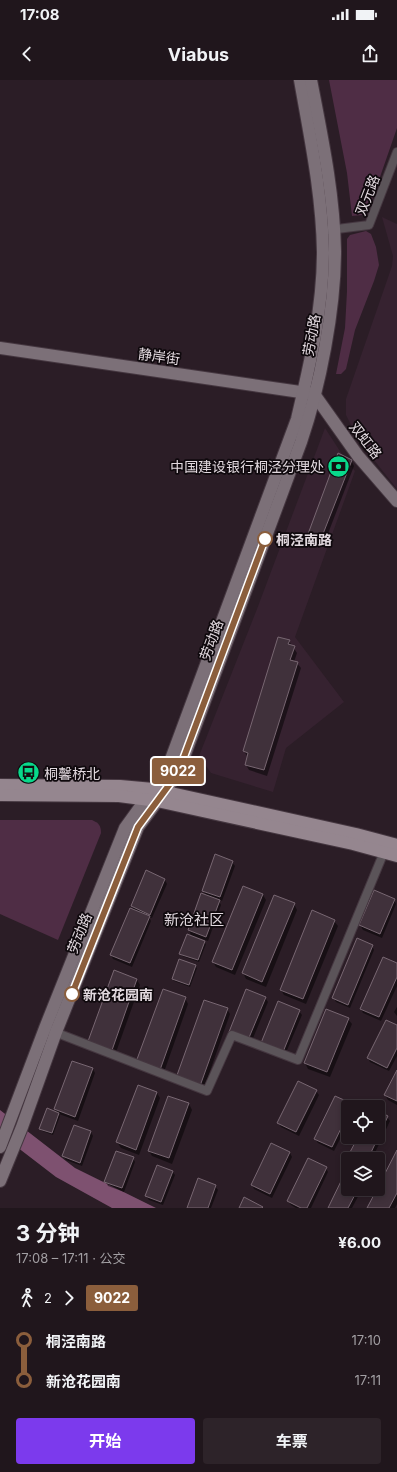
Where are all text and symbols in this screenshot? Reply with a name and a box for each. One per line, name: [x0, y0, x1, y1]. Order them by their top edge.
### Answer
text: 17:08: [20, 5, 60, 24]
icon: back: [16, 43, 38, 65]
icon: share: [359, 43, 381, 65]
text: Viabus: [168, 44, 229, 65]
street label: 双元路: [352, 172, 382, 218]
street label: 劳动路: [299, 313, 323, 357]
street label: 静岸街: [137, 345, 181, 367]
street label: 双虹路: [346, 418, 386, 462]
bank icon: 中国建设银行桐泾分理处: [326, 453, 352, 479]
place label: 中国建设银行桐泾分理处: [170, 458, 324, 475]
marker: 桐泾南路: [257, 531, 273, 547]
place label: 桐泾南路: [276, 531, 332, 548]
street label: 劳动路: [196, 617, 226, 663]
line badge: 9022: [150, 758, 206, 784]
bus stop icon: 桐馨桥北: [15, 760, 41, 786]
text: 9022: [160, 762, 196, 779]
place label: 桐馨桥北: [44, 765, 100, 782]
street label: 劳动路: [63, 910, 95, 956]
district label: 新沧社区: [164, 910, 224, 929]
marker: 新沧花园南: [64, 986, 80, 1002]
place label: 新沧花园南: [83, 986, 153, 1003]
map controls: [341, 1100, 385, 1196]
button: locate: [341, 1100, 385, 1144]
button: layers: [341, 1152, 385, 1196]
text: 3 分钟: [16, 1220, 79, 1246]
text: ¥6.00: [338, 1233, 381, 1252]
text: 17:08 – 17:11 · 公交: [16, 1250, 126, 1266]
icon: walk: [16, 1287, 38, 1309]
icon: forward: [58, 1287, 80, 1309]
text: 9022: [94, 1289, 130, 1306]
text: 2: [44, 1290, 52, 1306]
text: 桐泾南路: [46, 1332, 106, 1351]
text: 17:10: [352, 1332, 381, 1348]
text: 新沧花园南: [46, 1372, 121, 1391]
text: 17:11: [354, 1372, 381, 1388]
button: 开始: [16, 1418, 195, 1464]
button: 车票: [203, 1418, 381, 1464]

